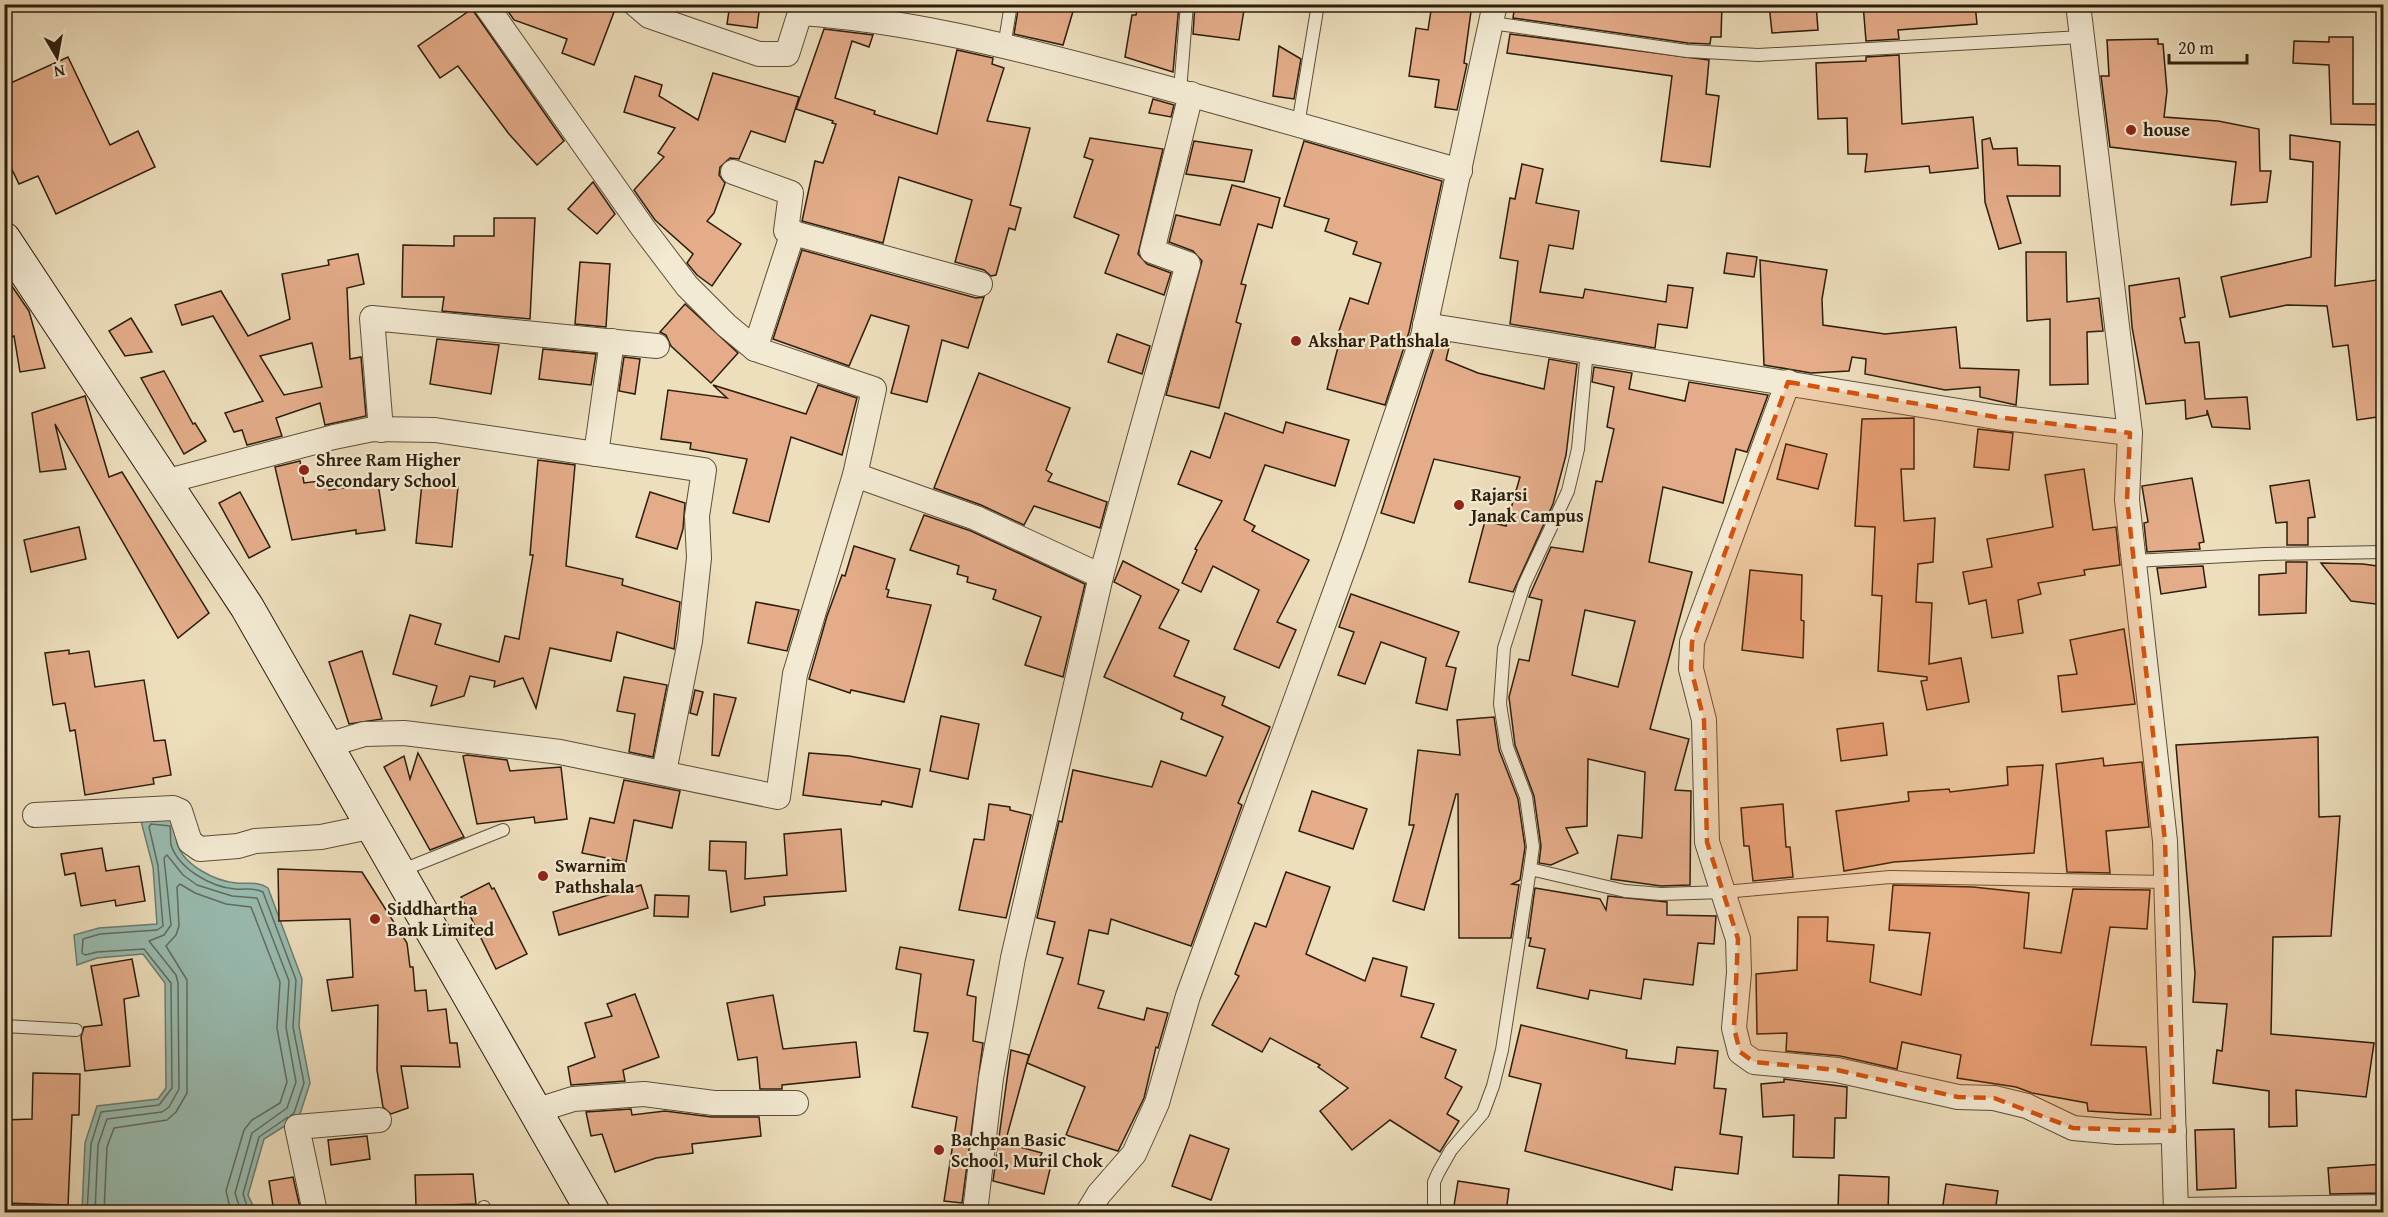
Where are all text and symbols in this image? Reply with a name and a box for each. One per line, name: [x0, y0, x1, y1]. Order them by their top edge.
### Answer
north arrow: [27, 27, 87, 87]
scale bar: [2169, 27, 2247, 65]
text: 20 m: [2178, 34, 2214, 61]
text: N: [52, 59, 67, 85]
place label: house: [2143, 116, 2190, 143]
marker: house: [2124, 123, 2138, 137]
place label: Akshar Pathshala: [1308, 327, 1450, 354]
marker: Akshar Pathshala: [1289, 334, 1303, 348]
place label: Shree Ram Higher Secondary School: [316, 446, 462, 494]
marker: Shree Ram Higher Secondary School: [297, 463, 311, 477]
place label: Rajarsi Janak Campus: [1468, 481, 1584, 529]
marker: Rajarsi Janak Campus: [1452, 498, 1466, 512]
place label: Swarnim Pathshala: [555, 852, 635, 900]
marker: Swarnim Pathshala: [536, 869, 550, 883]
place label: Siddhartha Bank Limited: [387, 895, 495, 943]
marker: Siddhartha Bank Limited: [368, 912, 382, 926]
place label: Bachpan Basic School, Muril Chok: [951, 1126, 1104, 1174]
marker: Bachpan Basic School, Muril Chok: [932, 1143, 946, 1157]

